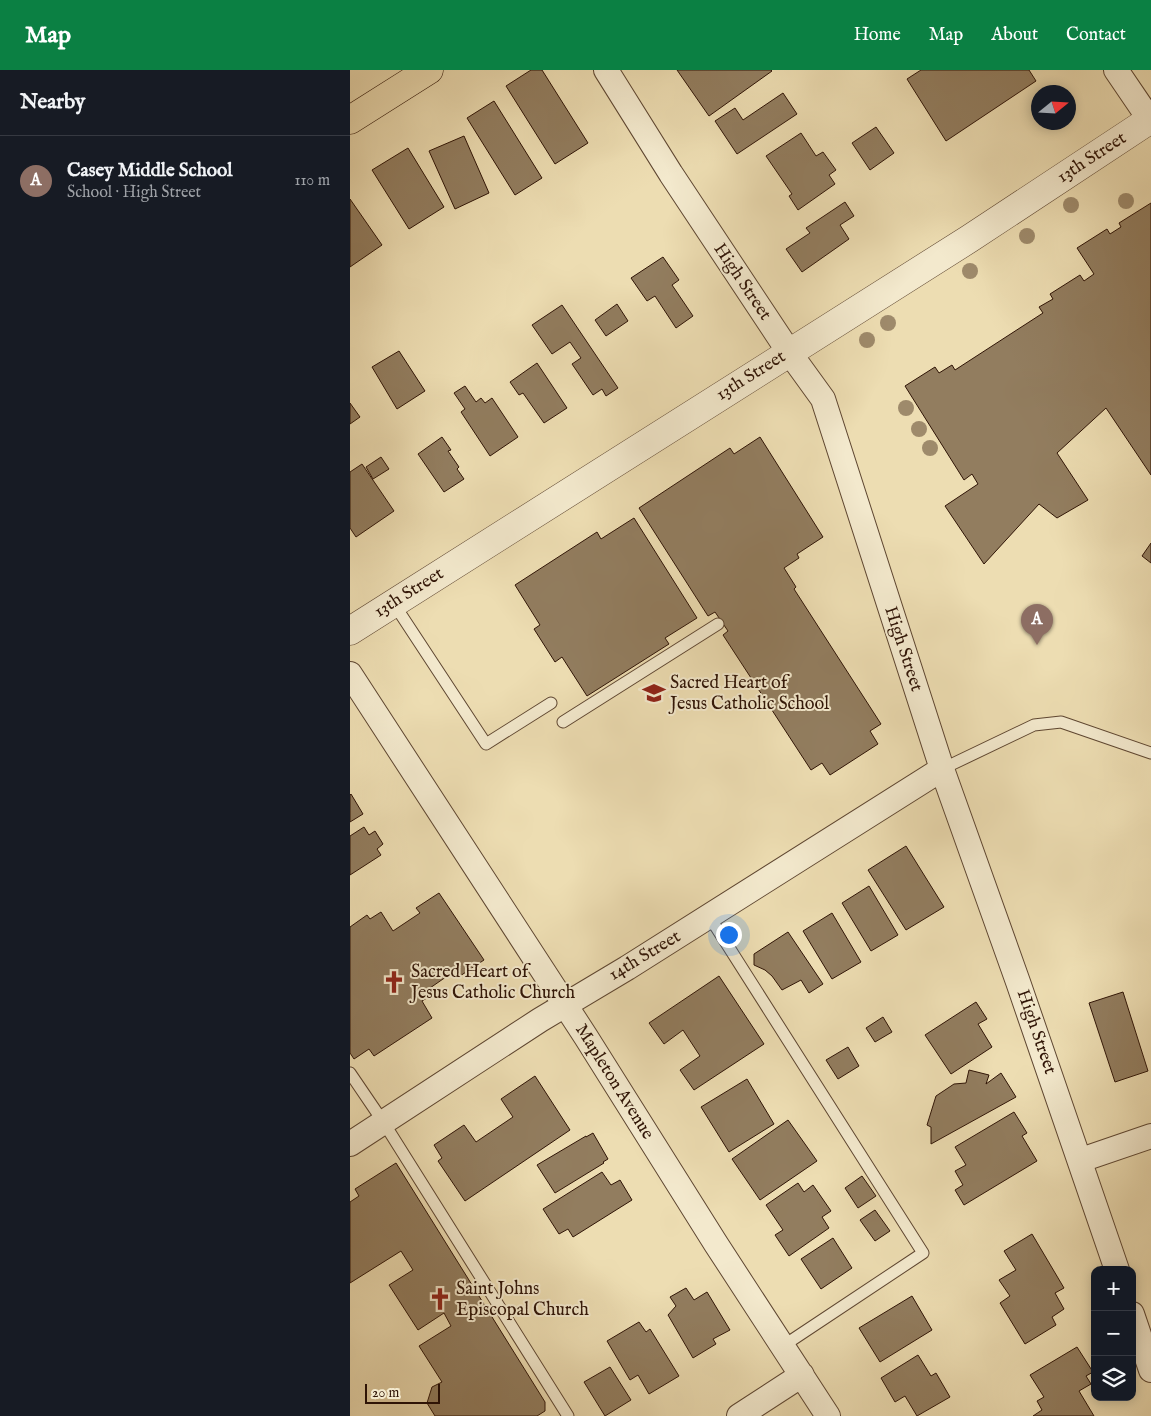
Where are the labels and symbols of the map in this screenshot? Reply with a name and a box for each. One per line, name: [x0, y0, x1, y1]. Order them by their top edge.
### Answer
north arrow: [1031, 85, 1076, 130]
street label: 13th Street: [1053, 127, 1131, 189]
street label: High Street: [708, 239, 776, 325]
street label: 13th Street: [712, 346, 790, 406]
street label: 13th Street: [370, 563, 448, 623]
street label: High Street: [878, 603, 928, 695]
pin: A: [1021, 604, 1053, 645]
place label: Sacred Heart of Jesus Catholic School: [668, 672, 829, 716]
school or university icon: Sacred Heart of Jesus Catholic School: [641, 680, 667, 706]
your location: [716, 922, 742, 948]
street label: 14th Street: [605, 926, 685, 986]
place label: Sacred Heart of Jesus Catholic Church: [409, 961, 575, 1005]
church icon: Sacred Heart of Jesus Catholic Church: [381, 969, 407, 995]
street label: High Street: [1011, 987, 1061, 1077]
street label: Mapleton Avenue: [569, 1020, 659, 1144]
place label: Saint Johns Episcopal Church: [456, 1278, 589, 1322]
church icon: Saint Johns Episcopal Church: [427, 1286, 453, 1312]
scale bar: [365, 1381, 440, 1404]

